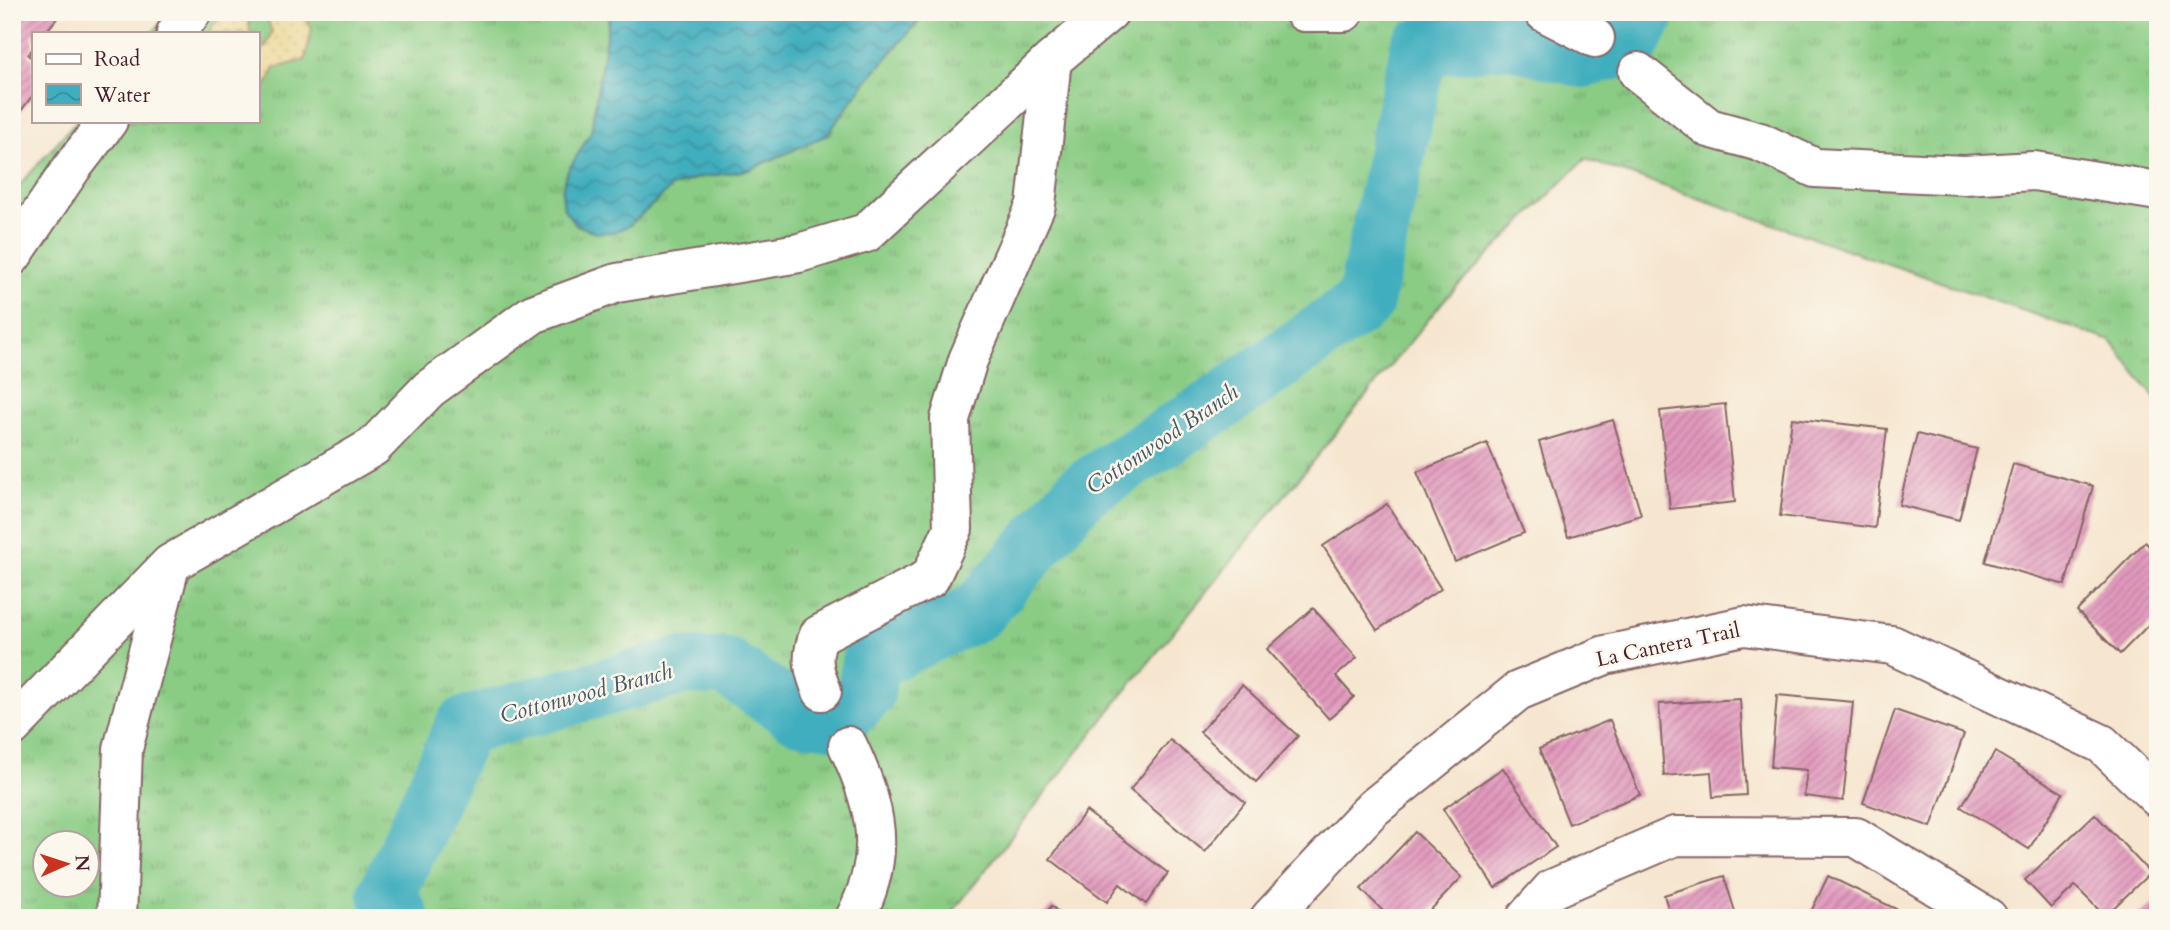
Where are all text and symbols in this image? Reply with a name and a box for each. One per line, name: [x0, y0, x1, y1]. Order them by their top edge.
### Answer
legend: [32, 32, 259, 122]
text: Road: [94, 45, 140, 74]
text: Water: [93, 81, 150, 110]
water label: Cottonwood Branch: [1080, 377, 1244, 501]
street label: La Cantera Trail: [1593, 616, 1743, 674]
water label: Cottonwood Branch: [496, 655, 676, 731]
north arrow: [32, 828, 102, 898]
text: N: [69, 854, 95, 873]

